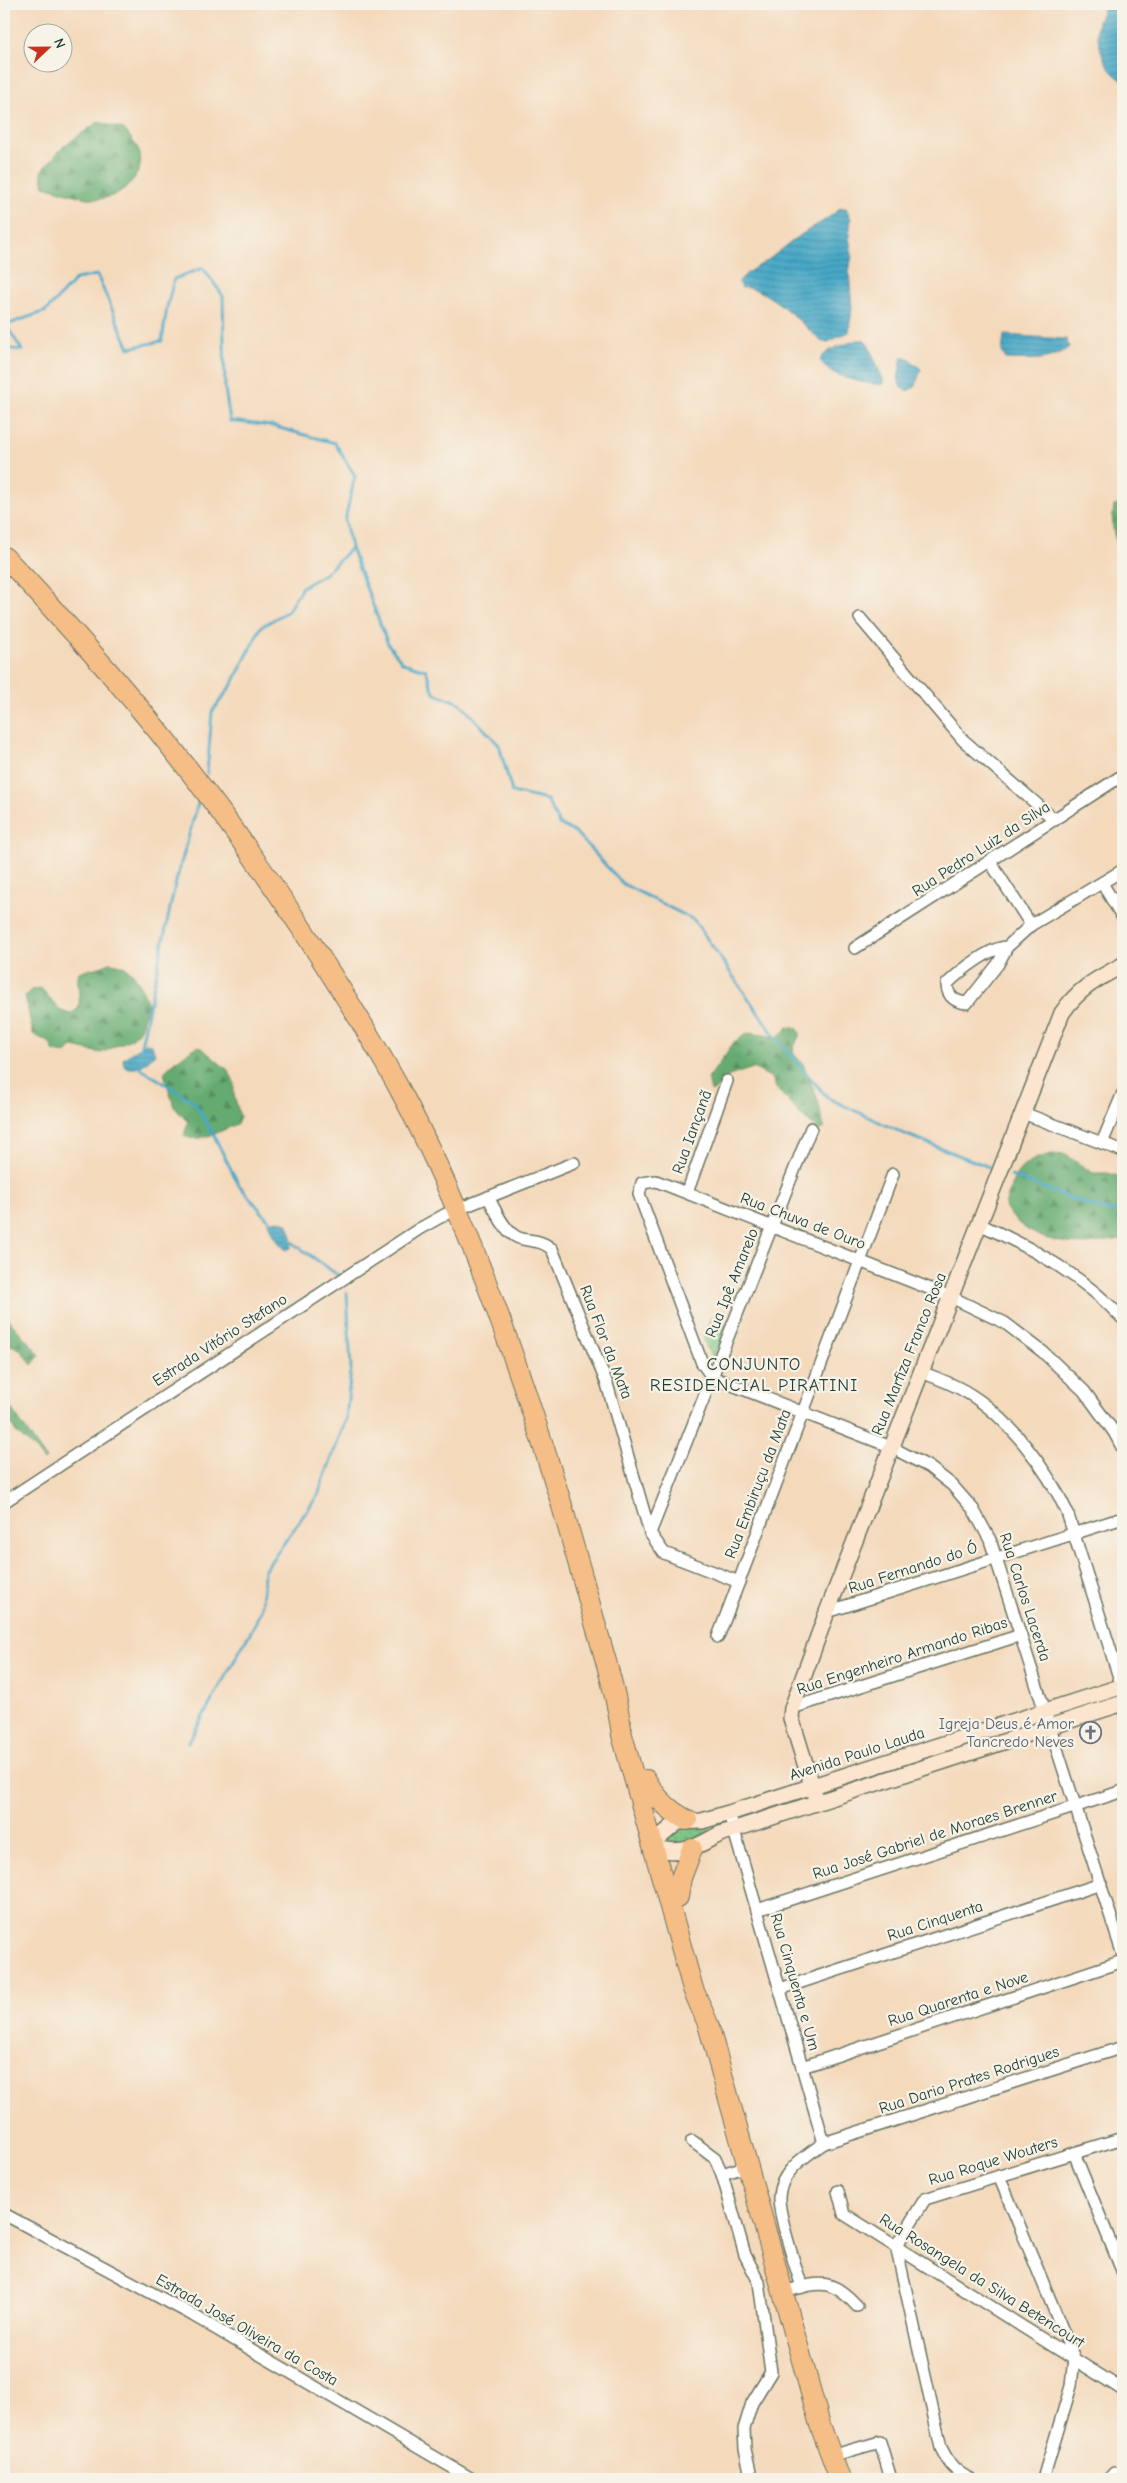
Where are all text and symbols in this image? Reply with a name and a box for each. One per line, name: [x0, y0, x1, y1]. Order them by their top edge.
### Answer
north arrow: [22, 22, 72, 72]
text: N: [50, 36, 69, 51]
street label: Rua Pedro Luiz da Silva: [909, 798, 1053, 900]
street label: Rua Iançanã: [669, 1088, 715, 1176]
street label: Rua Chuva de Ouro: [738, 1189, 868, 1253]
street label: Rua Ipê Amarelo: [702, 1226, 762, 1340]
street label: Rua Marfiza Franco Rosa: [868, 1270, 950, 1438]
street label: Rua Flor da Mata: [576, 1283, 636, 1401]
street label: Estrada Vitório Stefano: [149, 1290, 291, 1390]
district label: CONJUNTO RESIDENCIAL PIRATINI: [650, 1354, 858, 1396]
street label: Rua Embiruçu da Mata: [721, 1407, 795, 1561]
street label: Rua Carlos Lacerda: [996, 1531, 1054, 1663]
street label: Rua Fernando do Ó: [846, 1538, 980, 1597]
street label: Rua Engenheiro Armando Ribas: [795, 1613, 1010, 1699]
place label: Igreja Deus é Amor Tancredo Neves: [939, 1715, 1075, 1751]
church icon: Igreja Deus é Amor Tancredo Neves: [1078, 1721, 1102, 1745]
street label: Avenida Paulo Lauda: [787, 1724, 927, 1784]
street label: Rua José Gabriel de Moraes Brenner: [810, 1787, 1060, 1883]
street label: Rua Cinquenta: [885, 1897, 985, 1945]
street label: Rua Cinquenta e Um: [767, 1911, 823, 2053]
street label: Rua Quarenta e Nove: [886, 1968, 1030, 2030]
street label: Rua Dario Prates Rodrigues: [877, 2042, 1062, 2118]
street label: Rua Roque Wouters: [926, 2133, 1060, 2189]
street label: Rua Rosangela da Silva Betencourt: [876, 2210, 1088, 2352]
street label: Estrada José Oliveira da Costa: [153, 2270, 341, 2390]

